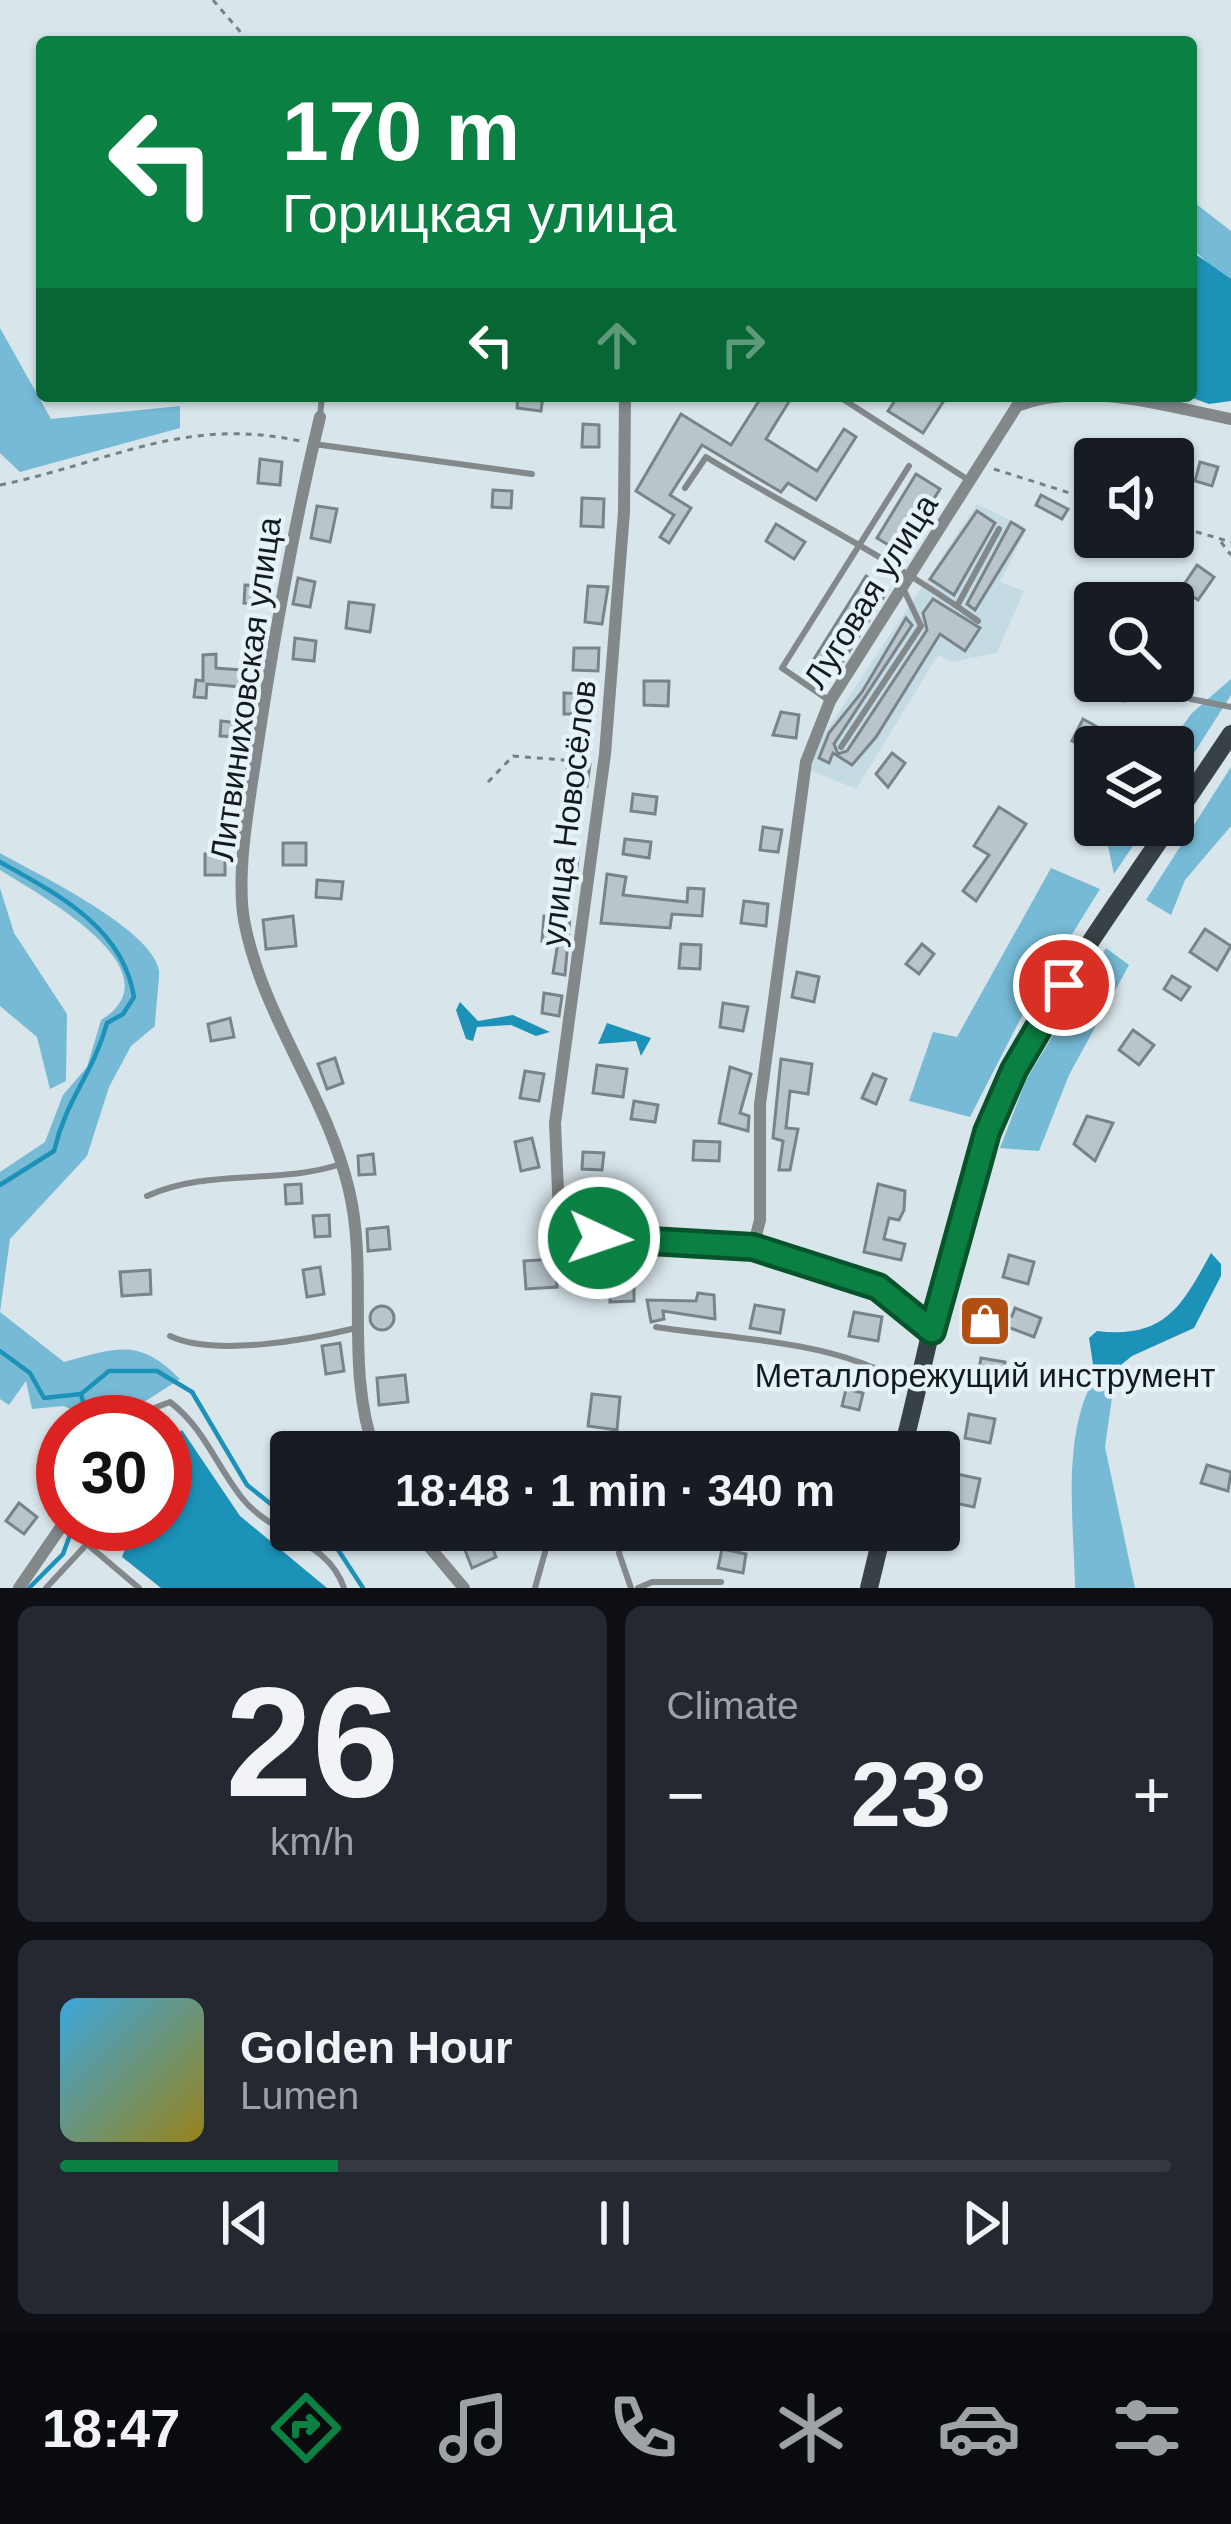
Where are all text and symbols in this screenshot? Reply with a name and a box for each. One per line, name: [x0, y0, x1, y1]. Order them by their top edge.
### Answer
icon: left: [84, 84, 240, 240]
text: 170 m: [282, 84, 520, 178]
text: Горицкая улица: [282, 183, 676, 243]
icon: left: [458, 312, 524, 378]
icon: ahead: [584, 312, 650, 378]
icon: right: [710, 312, 776, 378]
map controls: [1074, 438, 1194, 846]
button: sound: [1074, 438, 1194, 558]
street label: Луговая улица: [796, 487, 945, 695]
street label: Литвиниховская улица: [203, 514, 288, 864]
button: search: [1074, 582, 1194, 702]
street label: улица Новосёлов: [534, 678, 603, 948]
button: layers: [1074, 726, 1194, 846]
pin: [1013, 934, 1115, 1036]
icon: arrive: [1031, 952, 1097, 1018]
position arrow: [536, 1175, 662, 1301]
shop icon: Металлорежущий инструмент: [957, 1293, 1013, 1349]
place label: Металлорежущий инструмент: [755, 1357, 1215, 1394]
speed limit sign: 30: [36, 1395, 192, 1551]
text: 18:48 · 1 min · 340 m: [395, 1465, 835, 1516]
text: 26: [225, 1655, 399, 1829]
text: Climate: [667, 1684, 799, 1727]
text: 23°: [851, 1745, 987, 1845]
text: −: [667, 1758, 705, 1832]
text: +: [1132, 1758, 1171, 1832]
text: km/h: [270, 1820, 355, 1863]
text: Golden Hour: [240, 2022, 512, 2073]
text: Lumen: [240, 2074, 359, 2117]
icon: previous: [212, 2190, 278, 2256]
icon: pause: [582, 2190, 648, 2256]
icon: next: [953, 2190, 1019, 2256]
icon: directions: [264, 2386, 348, 2470]
icon: music: [432, 2386, 516, 2470]
icon: phone: [601, 2386, 685, 2470]
icon: climate: [769, 2386, 853, 2470]
icon: car: [937, 2386, 1021, 2470]
icon: filters: [1105, 2386, 1189, 2470]
text: 18:47: [42, 2398, 180, 2458]

